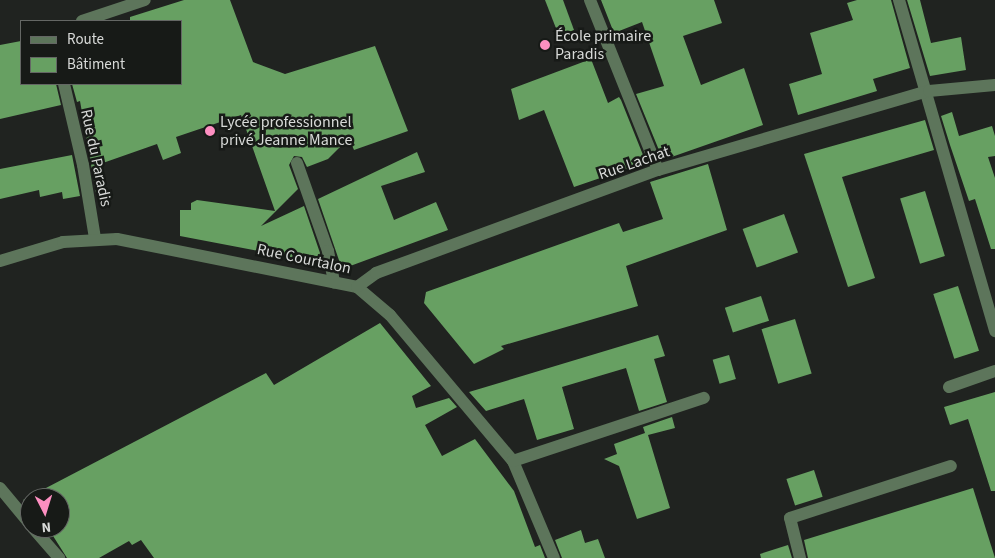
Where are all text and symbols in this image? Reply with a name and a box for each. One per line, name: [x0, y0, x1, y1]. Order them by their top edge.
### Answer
legend: [20, 20, 182, 85]
place label: École primaire Paradis: [555, 26, 651, 64]
text: Route: [67, 29, 104, 50]
marker: École primaire Paradis: [539, 39, 551, 51]
text: Bâtiment: [67, 54, 125, 75]
street label: Rue du Paradis: [76, 108, 116, 208]
place label: Lycée professionnel privé Jeanne Mance: [220, 112, 352, 150]
marker: Lycée professionnel privé Jeanne Mance: [204, 125, 216, 137]
street label: Rue Lachat: [596, 142, 672, 184]
street label: Rue Courtalon: [255, 240, 353, 278]
north arrow: [20, 488, 70, 538]
text: N: [41, 517, 52, 537]

